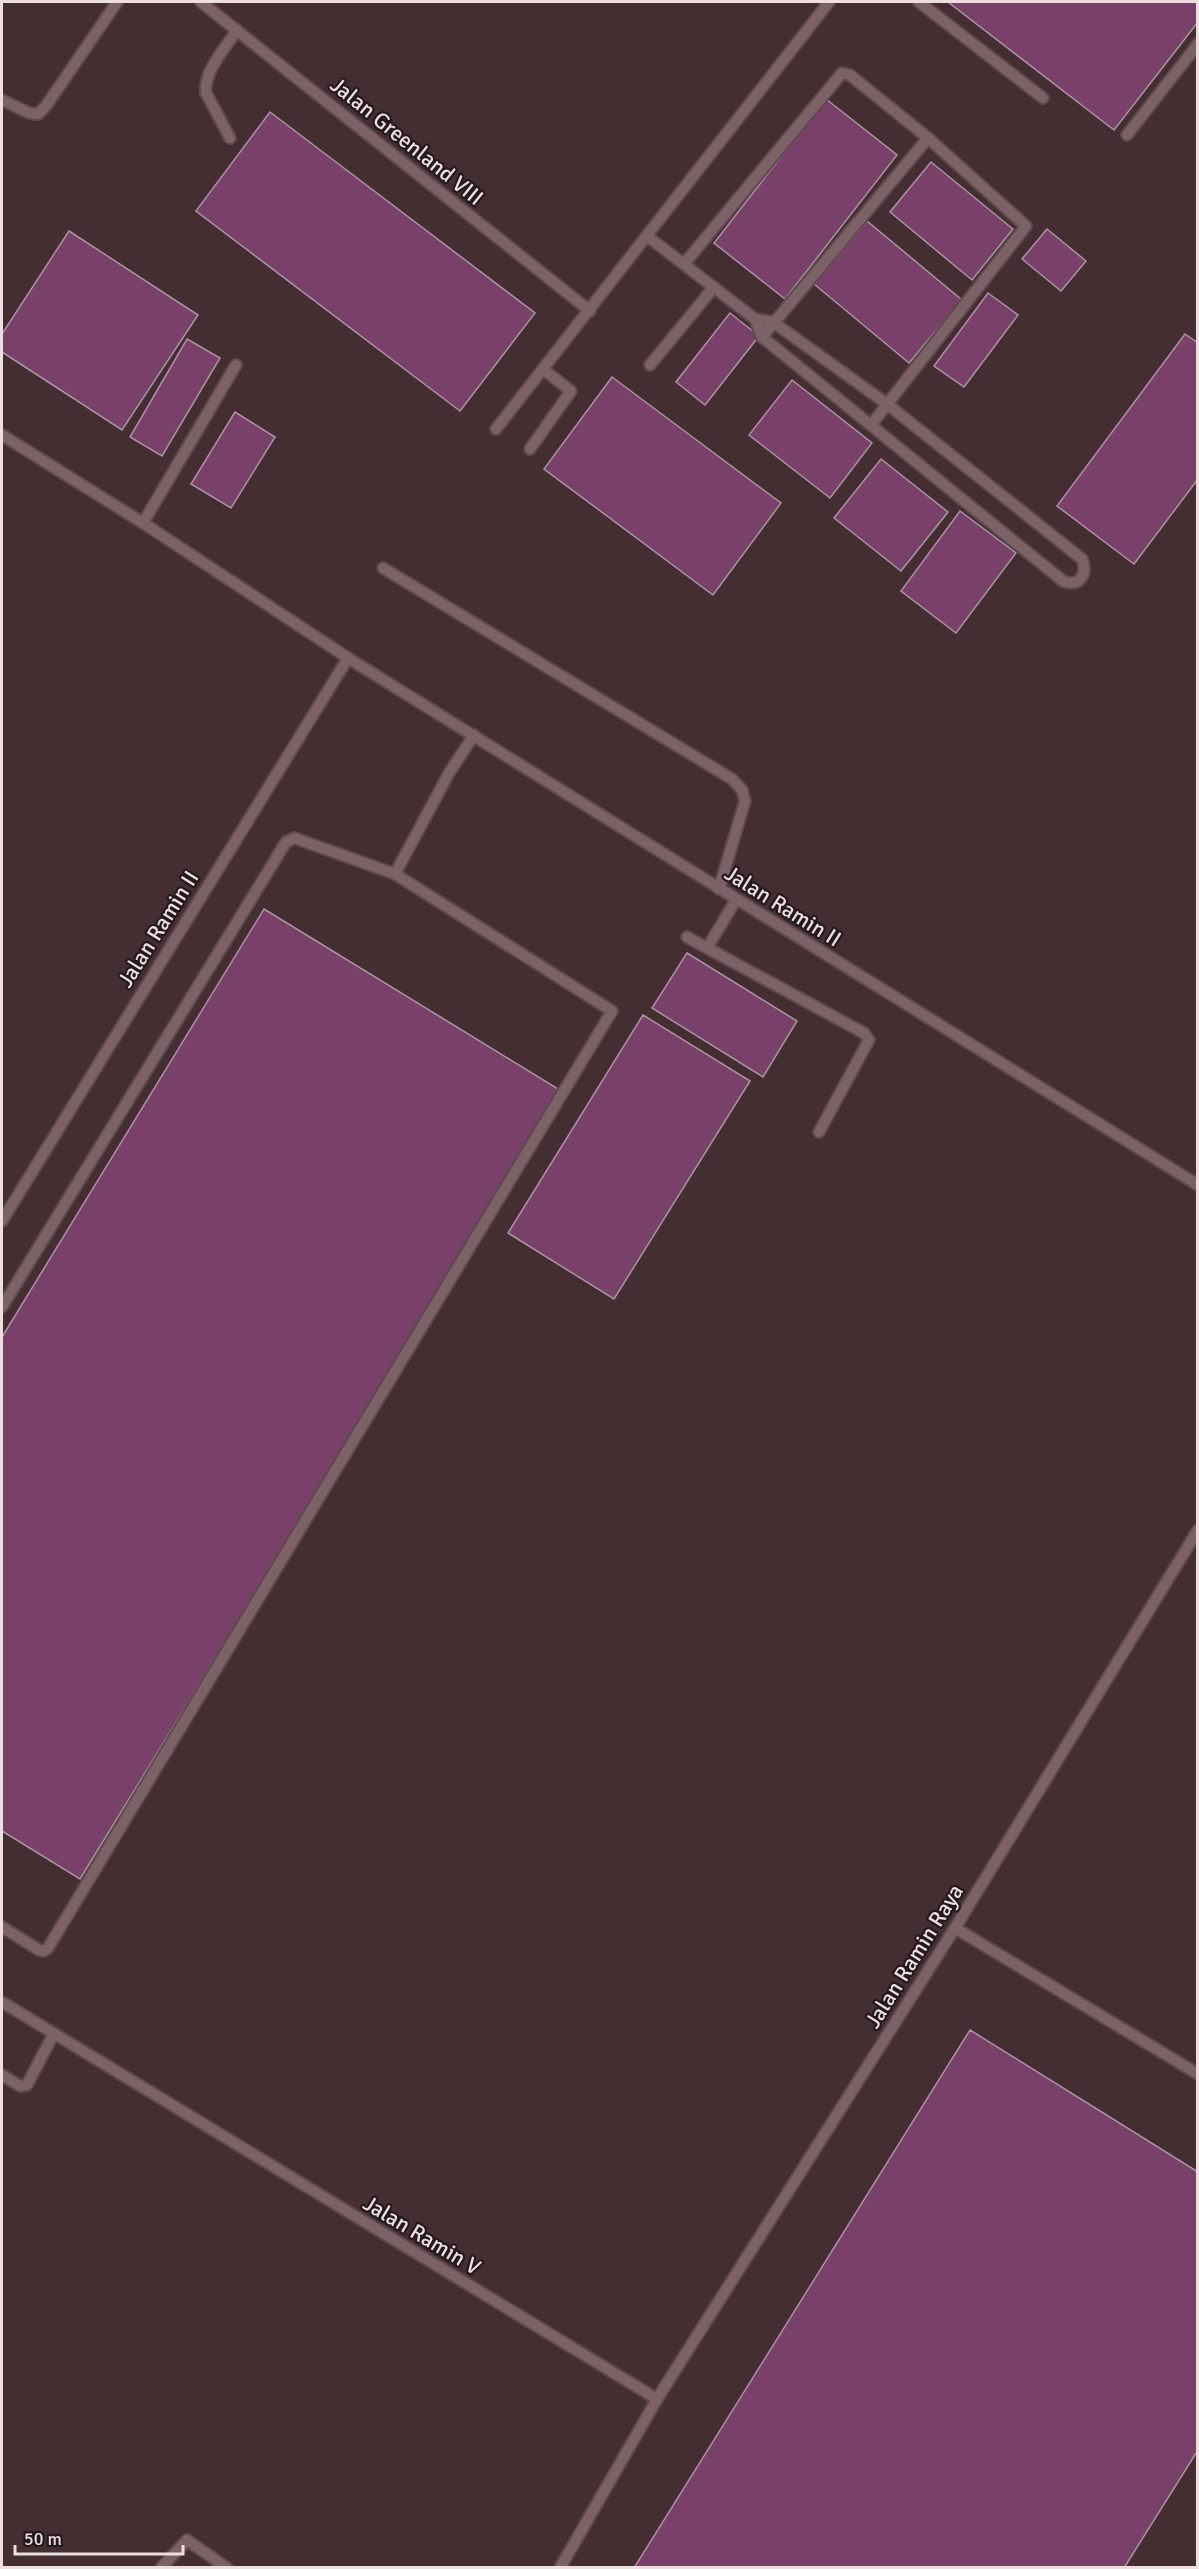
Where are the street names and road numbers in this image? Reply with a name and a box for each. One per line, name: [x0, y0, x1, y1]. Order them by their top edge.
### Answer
street label: Jalan Greenland VIII: [325, 71, 489, 211]
street label: Jalan Ramin II: [720, 859, 846, 953]
street label: Jalan Ramin II: [111, 866, 205, 992]
street label: Jalan Ramin Raya: [859, 1879, 969, 2033]
street label: Jalan Ramin V: [358, 2189, 486, 2281]

